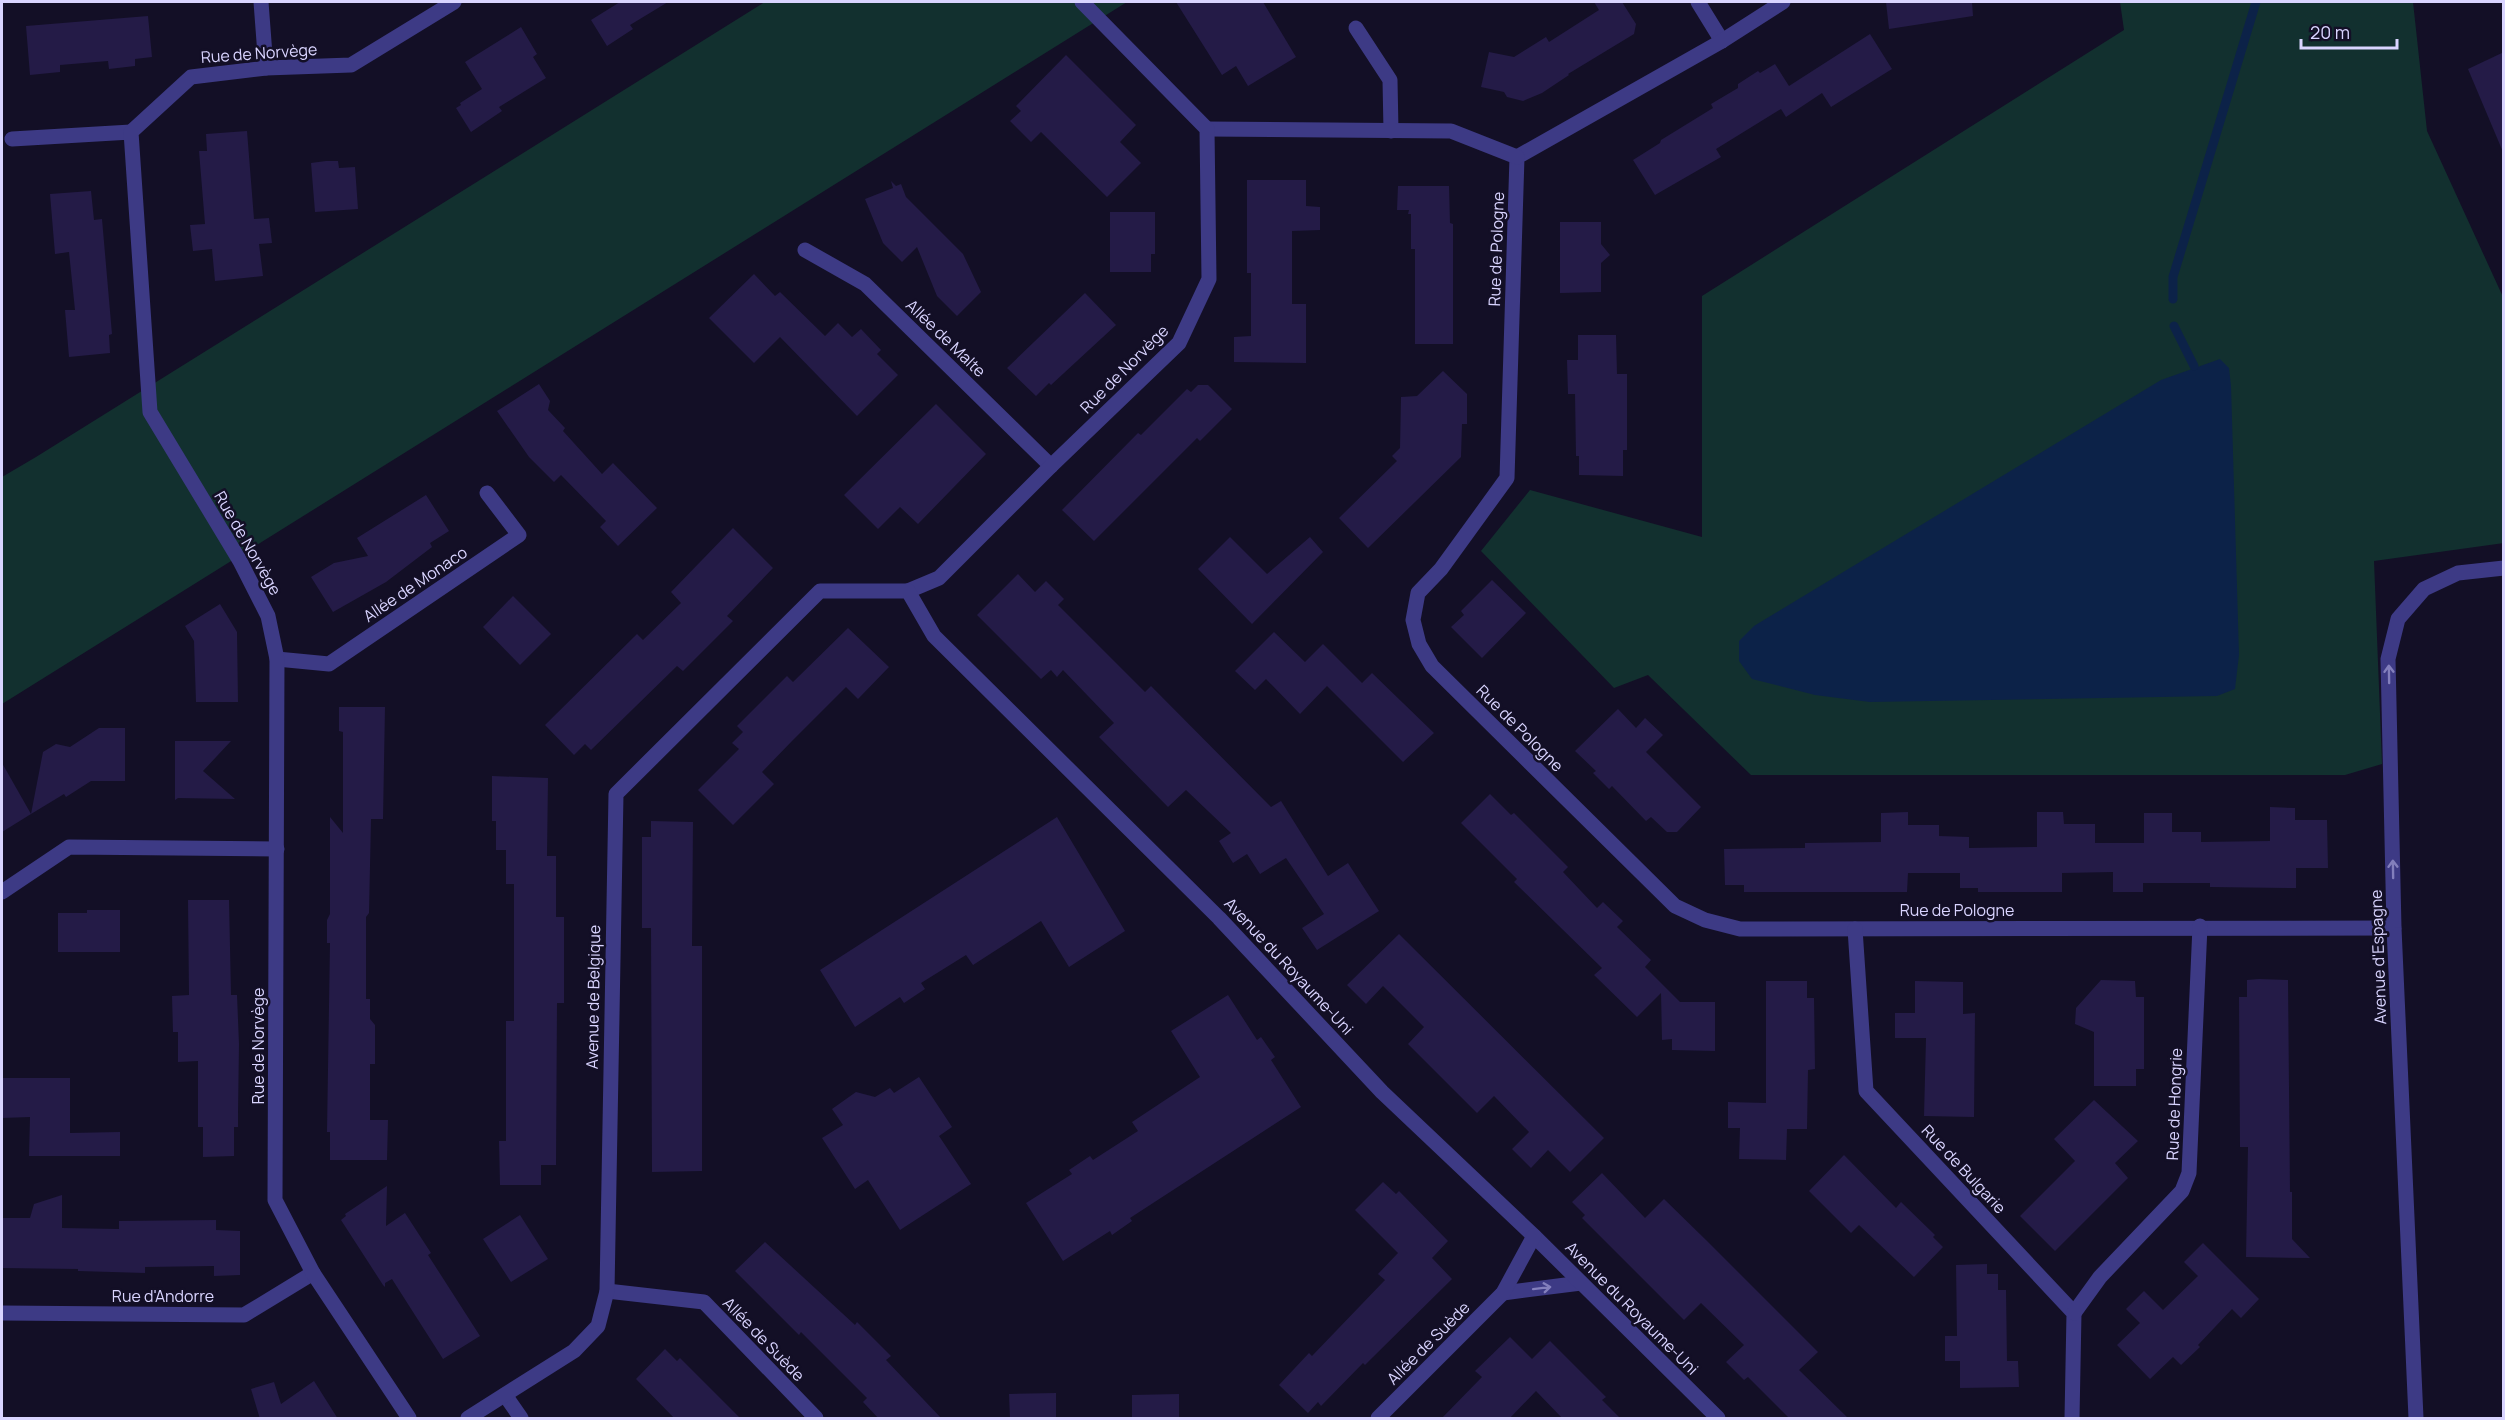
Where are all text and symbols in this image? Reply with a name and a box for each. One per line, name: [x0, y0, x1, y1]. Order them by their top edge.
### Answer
scale bar: [2301, 12, 2397, 50]
text: 20 m: [2310, 20, 2350, 44]
street label: Rue de Norvège: [200, 38, 318, 68]
street label: Rue de Pologne: [1483, 191, 1509, 307]
street label: Allée de Malte: [901, 294, 991, 382]
street label: Rue de Norvège: [1075, 320, 1173, 418]
street label: Rue de Norvège: [209, 487, 287, 599]
street label: Allée de Monaco: [359, 541, 471, 627]
one-way arrow: [2383, 665, 2394, 685]
street label: Rue de Pologne: [1472, 680, 1568, 776]
one-way arrow: [2387, 860, 2399, 880]
street label: Avenue d'Espagne: [2365, 889, 2391, 1025]
street label: Avenue du Royaume-Uni: [1220, 893, 1358, 1039]
street label: Rue de Pologne: [1900, 899, 2014, 921]
street label: Avenue de Belgique: [581, 925, 605, 1069]
street label: Rue de Norvège: [247, 988, 269, 1104]
street label: Rue de Hongrie: [2161, 1047, 2187, 1161]
street label: Rue de Bulgarie: [1917, 1120, 2011, 1218]
street label: Avenue du Royaume-Uni: [1561, 1237, 1703, 1379]
one-way arrow: [1532, 1282, 1552, 1293]
street label: Rue d'Andorre: [112, 1285, 214, 1307]
street label: Allée de Suède: [718, 1292, 810, 1386]
street label: Allée de Suède: [1382, 1297, 1474, 1389]

